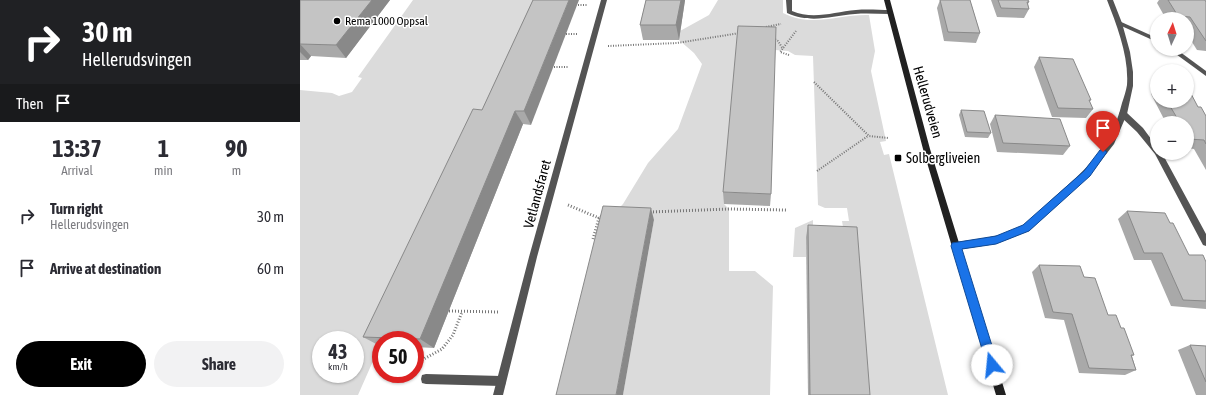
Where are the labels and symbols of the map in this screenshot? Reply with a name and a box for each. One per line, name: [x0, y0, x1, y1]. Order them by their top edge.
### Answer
north arrow: [1150, 12, 1194, 56]
place label: Rema 1000 Oppsal: [345, 14, 429, 28]
marker: Rema 1000 Oppsal: [332, 16, 342, 26]
street label: Hellerudveien: [910, 64, 946, 140]
pin: [1086, 111, 1120, 152]
place label: Solbergliveien: [906, 150, 980, 166]
marker: Solbergliveien: [893, 153, 903, 163]
street label: Vetlandsfaret: [520, 158, 554, 230]
speed limit sign: 50: [372, 331, 424, 383]
position arrow: [971, 344, 1013, 386]

